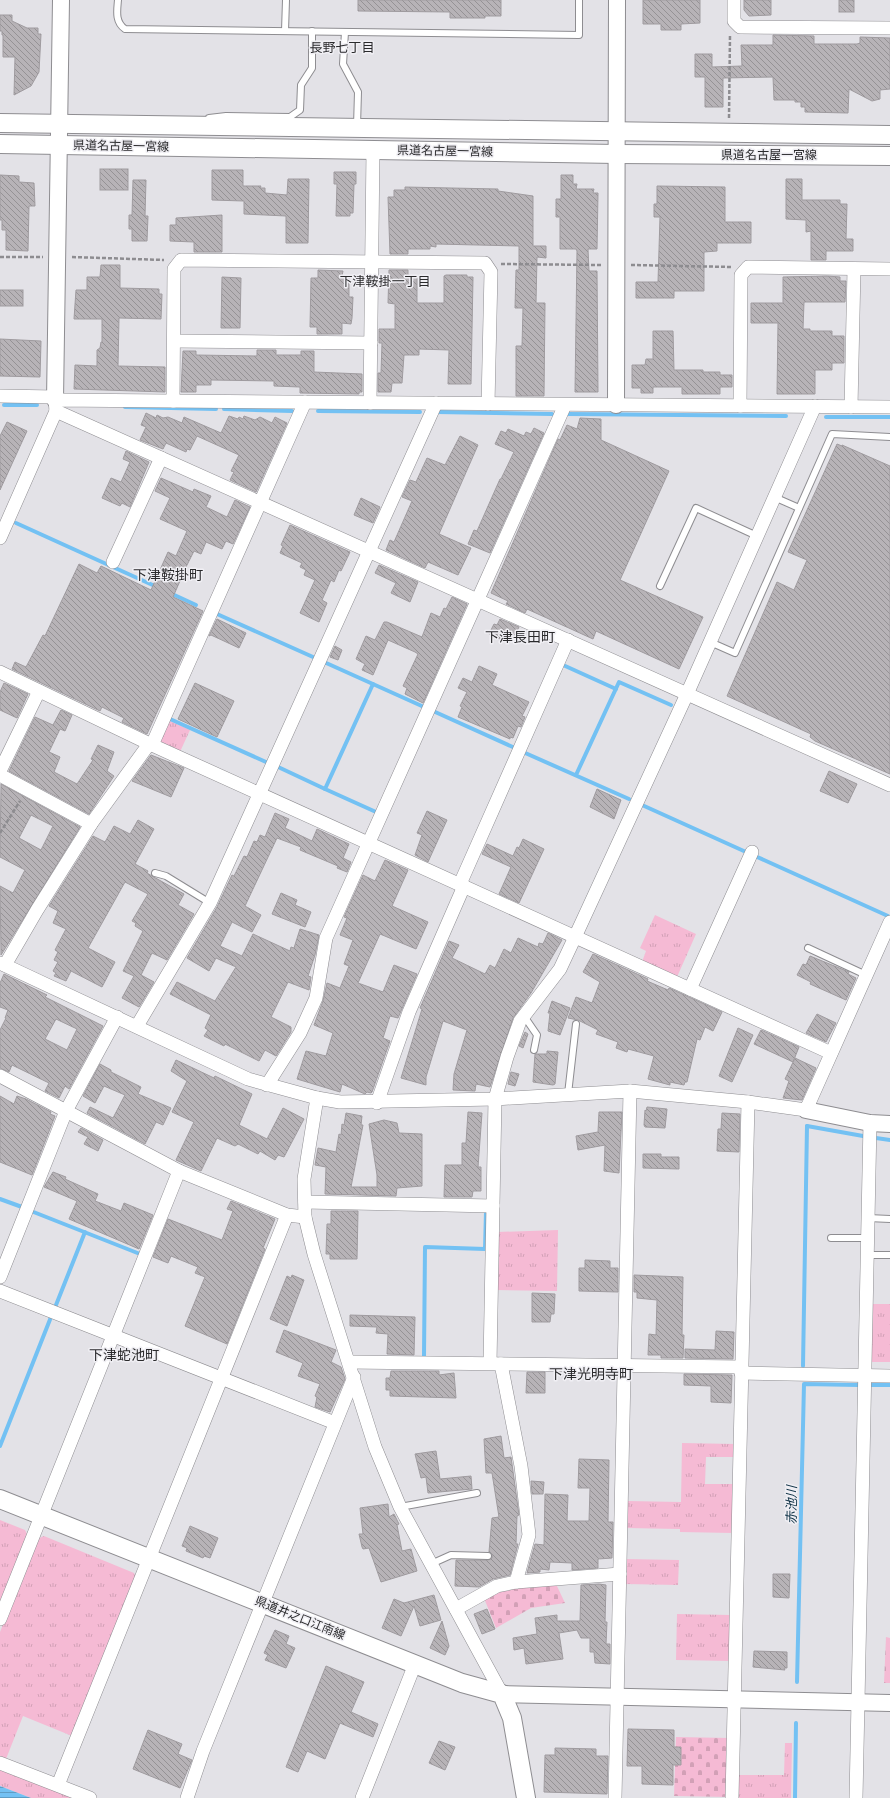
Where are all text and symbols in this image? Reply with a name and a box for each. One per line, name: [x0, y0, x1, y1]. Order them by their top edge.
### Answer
district label: 長野七丁目: [309, 39, 375, 55]
street label: 県道名古屋一宮線: [73, 137, 169, 154]
street label: 県道名古屋一宮線: [397, 142, 493, 159]
street label: 県道名古屋一宮線: [721, 147, 817, 162]
district label: 下津鞍掛一丁目: [339, 273, 431, 289]
district label: 下津鞍掛町: [133, 566, 203, 583]
district label: 下津長田町: [485, 628, 555, 645]
district label: 下津蛇池町: [89, 1346, 159, 1363]
district label: 下津光明寺町: [549, 1365, 633, 1382]
water label: 赤池川: [783, 1483, 799, 1525]
street label: 県道井之口江南線: [253, 1593, 348, 1642]

